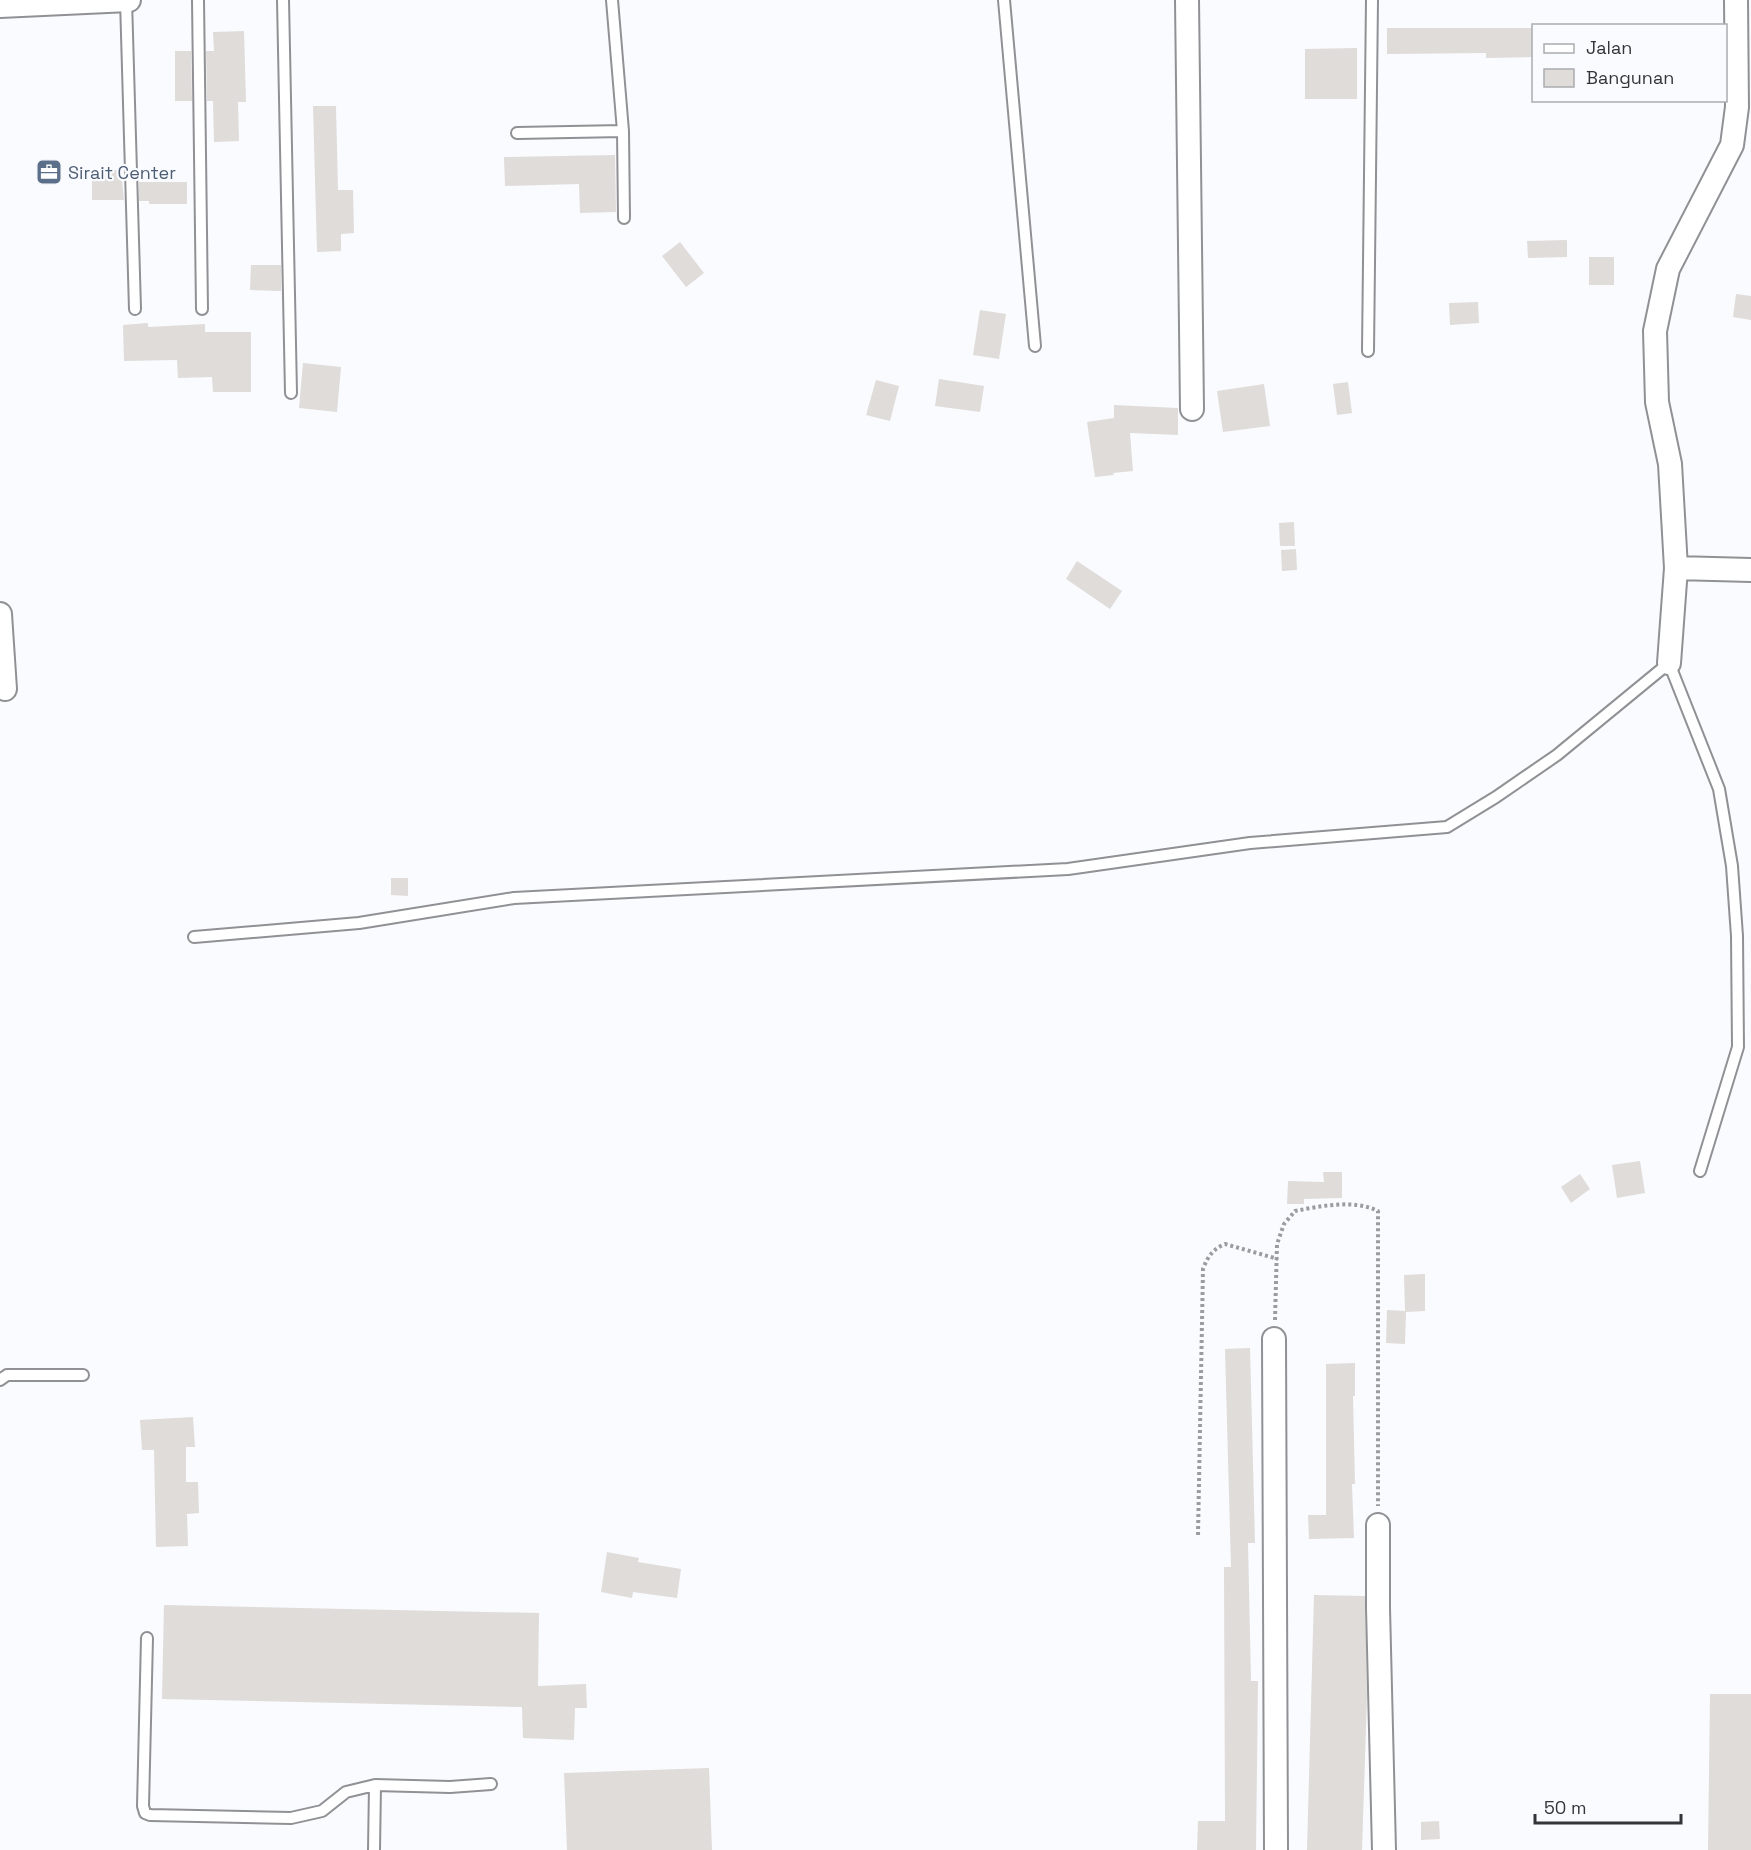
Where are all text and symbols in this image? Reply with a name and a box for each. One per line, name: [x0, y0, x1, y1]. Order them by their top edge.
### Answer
legend: [1532, 24, 1727, 102]
text: Jalan: [1586, 36, 1632, 59]
text: Bangunan: [1586, 66, 1674, 89]
office icon: Sirait Center: [34, 157, 64, 187]
place label: Sirait Center: [68, 161, 176, 184]
scale bar: [1535, 1787, 1680, 1825]
text: 50 m: [1544, 1796, 1586, 1819]

